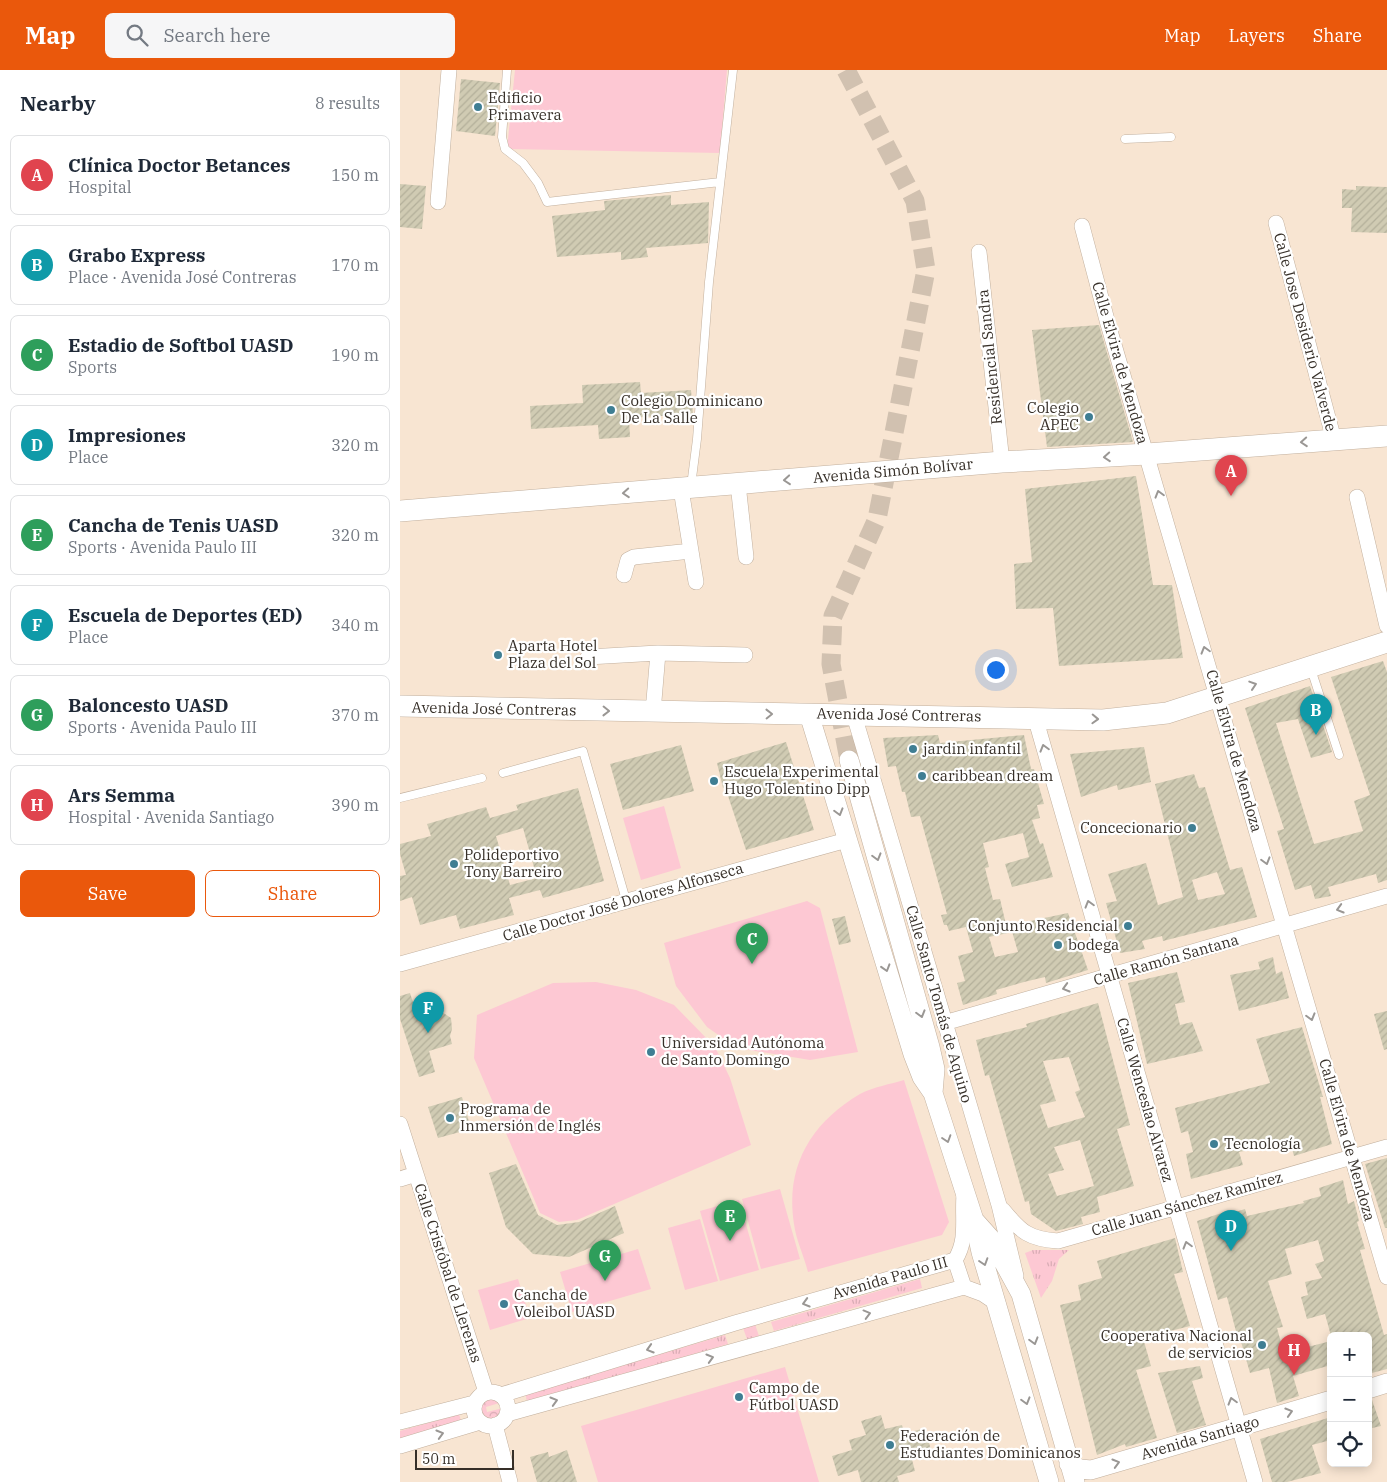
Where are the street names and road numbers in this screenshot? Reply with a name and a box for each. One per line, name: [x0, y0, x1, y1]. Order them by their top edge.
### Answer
street label: Calle Jose Desiderio Valverde: [1270, 230, 1341, 433]
street label: Calle Elvira de Mendoza: [1088, 279, 1153, 446]
street label: Residencial Sandra: [973, 288, 1006, 426]
street label: Avenida Simón Bolívar: [812, 454, 974, 487]
street label: Calle Elvira de Mendoza: [1202, 667, 1267, 834]
street label: Avenida José Contreras: [412, 698, 577, 719]
street label: Avenida José Contreras: [817, 704, 982, 725]
street label: Calle Doctor José Dolores Alfonseca: [500, 858, 745, 945]
street label: Calle Santo Tomás de Aquino: [902, 903, 977, 1105]
street label: Calle Ramón Santana: [1091, 930, 1241, 989]
street label: Calle Wenceslao Alvarez: [1113, 1015, 1178, 1184]
street label: Calle Elvira de Mendoza: [1315, 1056, 1380, 1223]
street label: Calle Juan Sánchez Ramírez: [1089, 1167, 1285, 1240]
street label: Calle Cristóbal de Llerenas: [410, 1181, 486, 1365]
street label: Avenida Paulo III: [830, 1252, 950, 1303]
street label: Avenida Santiago: [1139, 1412, 1261, 1463]

